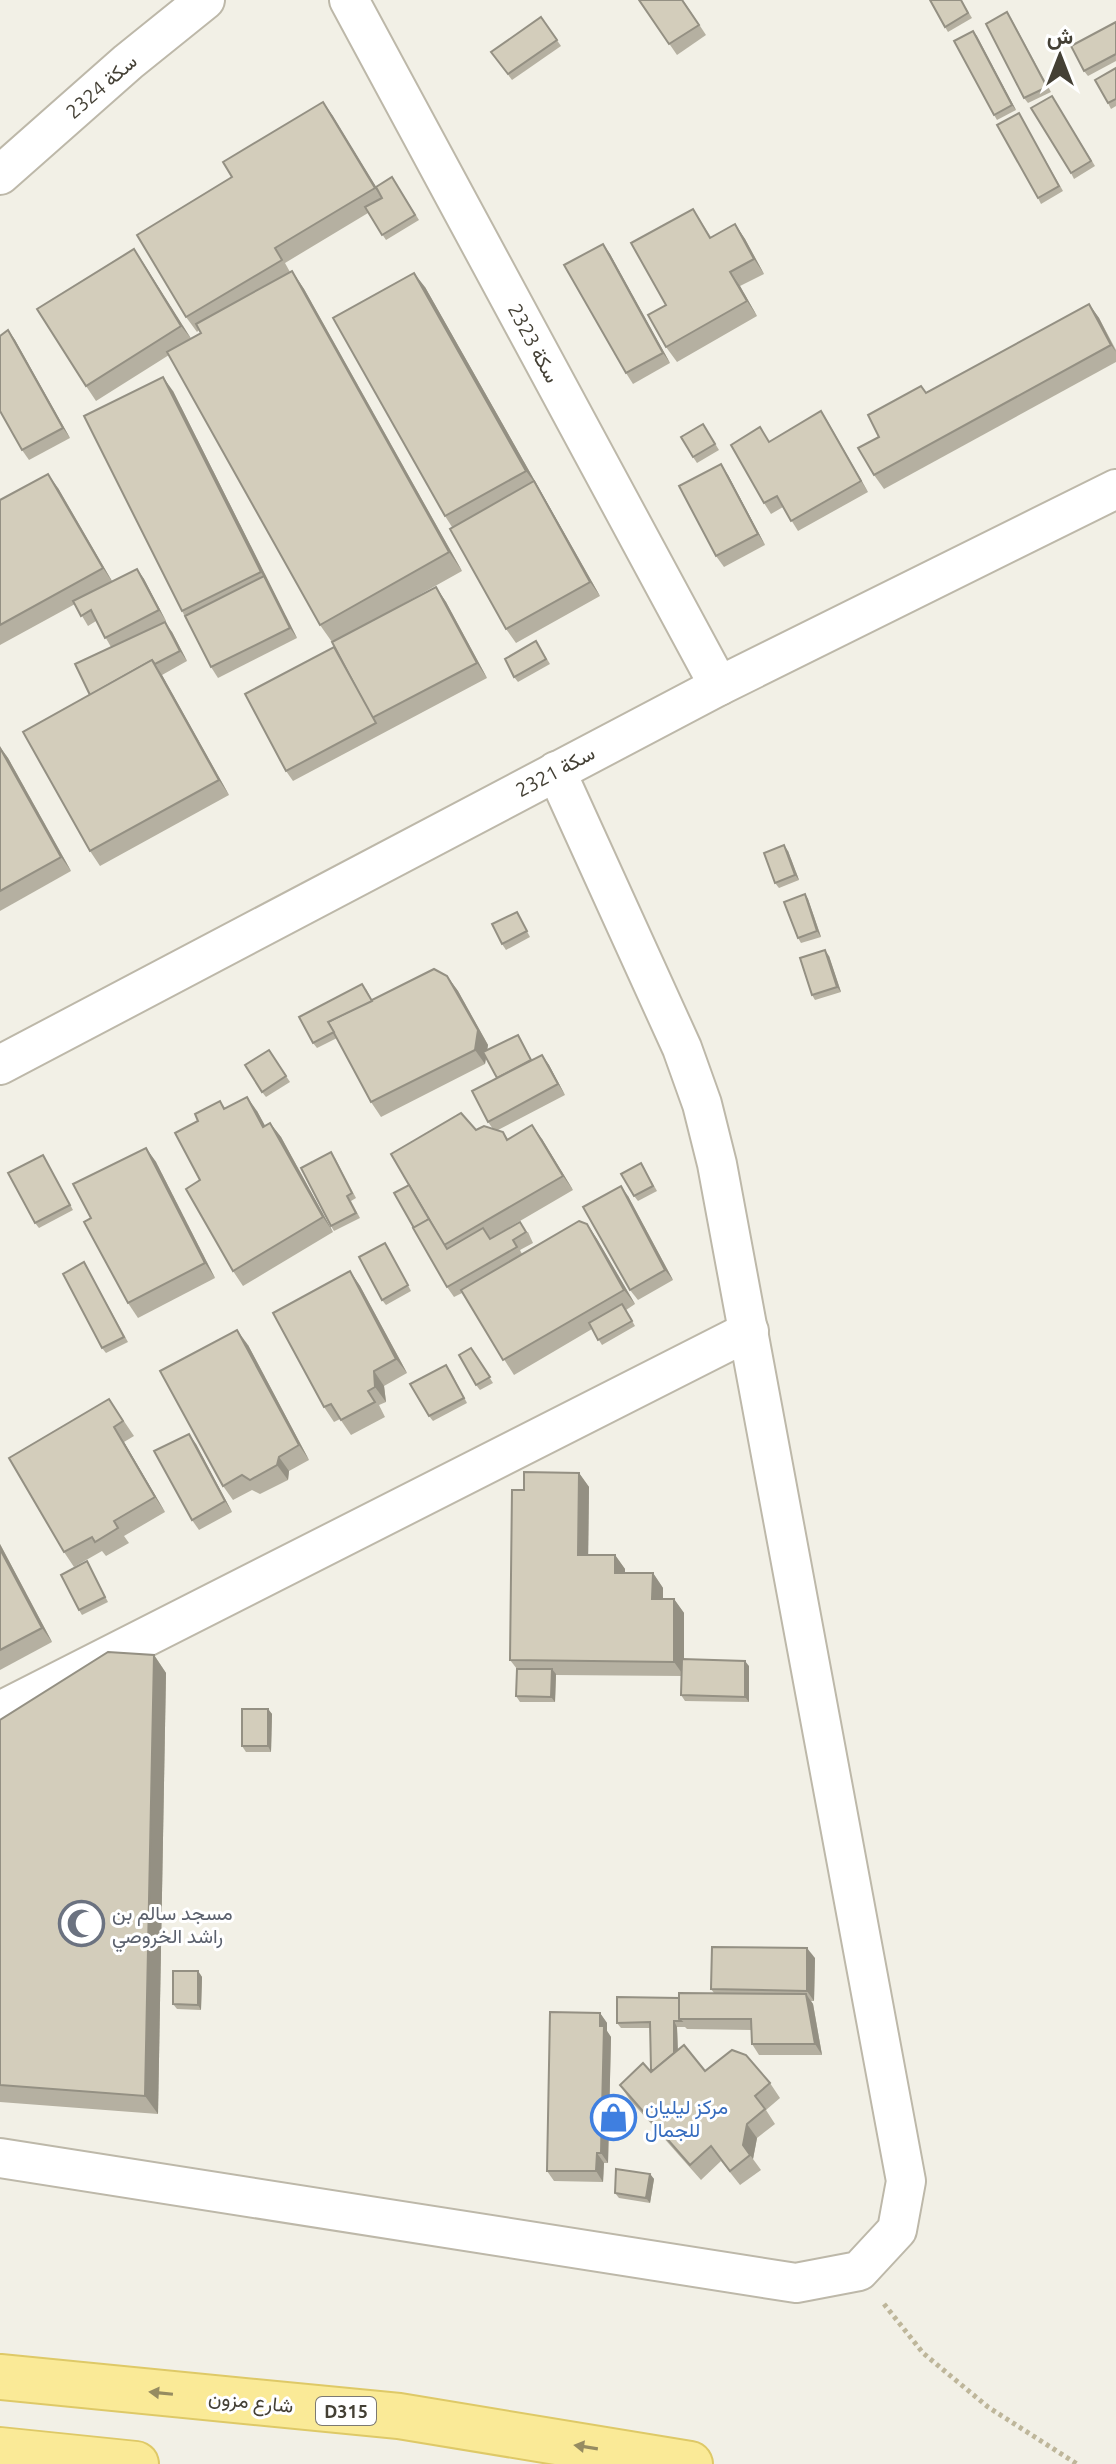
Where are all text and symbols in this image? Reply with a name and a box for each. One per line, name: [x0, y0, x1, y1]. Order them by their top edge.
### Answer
north arrow: [1020, 16, 1100, 96]
text: ش: [1047, 23, 1073, 50]
street label: سكة 2324: [61, 49, 141, 123]
street label: سكة 2323: [504, 300, 564, 386]
street label: سكة 2321: [512, 741, 598, 801]
mosque icon: مسجد سالم بن راشد الخروصي: [57, 1900, 105, 1948]
place label: مسجد سالم بن راشد الخروصي: [112, 1901, 233, 1953]
shop icon: مركز ليليان للجمال: [590, 2094, 638, 2142]
place label: مركز ليليان للجمال: [645, 2095, 728, 2142]
street label: شارع مزون: [207, 2385, 295, 2420]
one-way arrow: [149, 2386, 174, 2399]
road number: D315: [316, 2397, 376, 2425]
one-way arrow: [573, 2440, 598, 2452]

